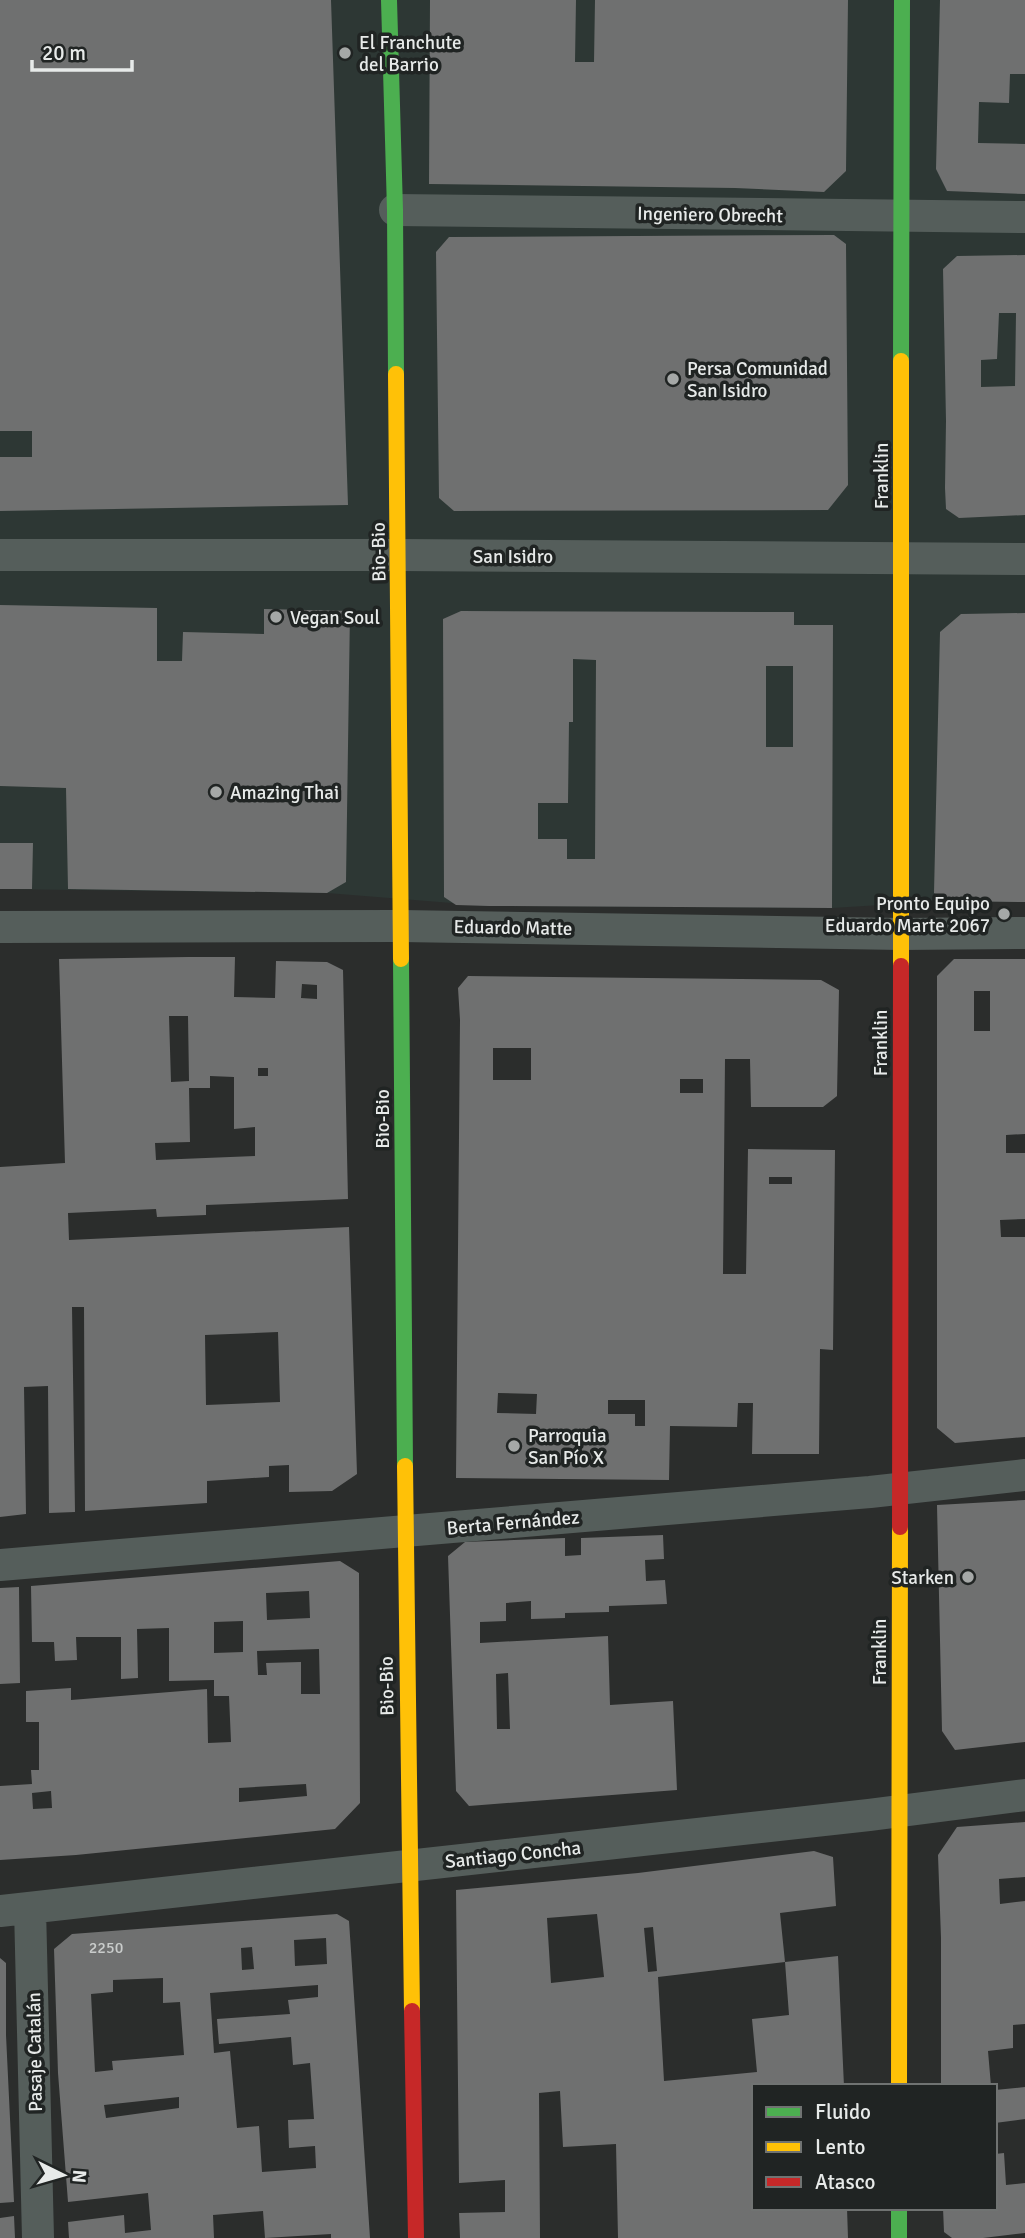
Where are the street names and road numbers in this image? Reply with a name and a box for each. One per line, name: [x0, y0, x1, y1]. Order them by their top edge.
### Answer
street label: Ingeniero Obrecht: [637, 202, 783, 228]
street label: Franklin: [870, 443, 894, 509]
street label: Bio-Bio: [366, 522, 392, 582]
street label: San Isidro: [473, 545, 553, 569]
street label: Eduardo Matte: [453, 915, 573, 941]
street label: Franklin: [869, 1010, 893, 1076]
street label: Bio-Bio: [371, 1089, 395, 1149]
street label: Berta Fernández: [446, 1505, 580, 1541]
street label: Franklin: [868, 1619, 892, 1685]
street label: Bio-Bio: [374, 1656, 400, 1716]
street label: Santiago Concha: [444, 1836, 582, 1874]
street label: Pasaje Catalán: [22, 1992, 48, 2112]

